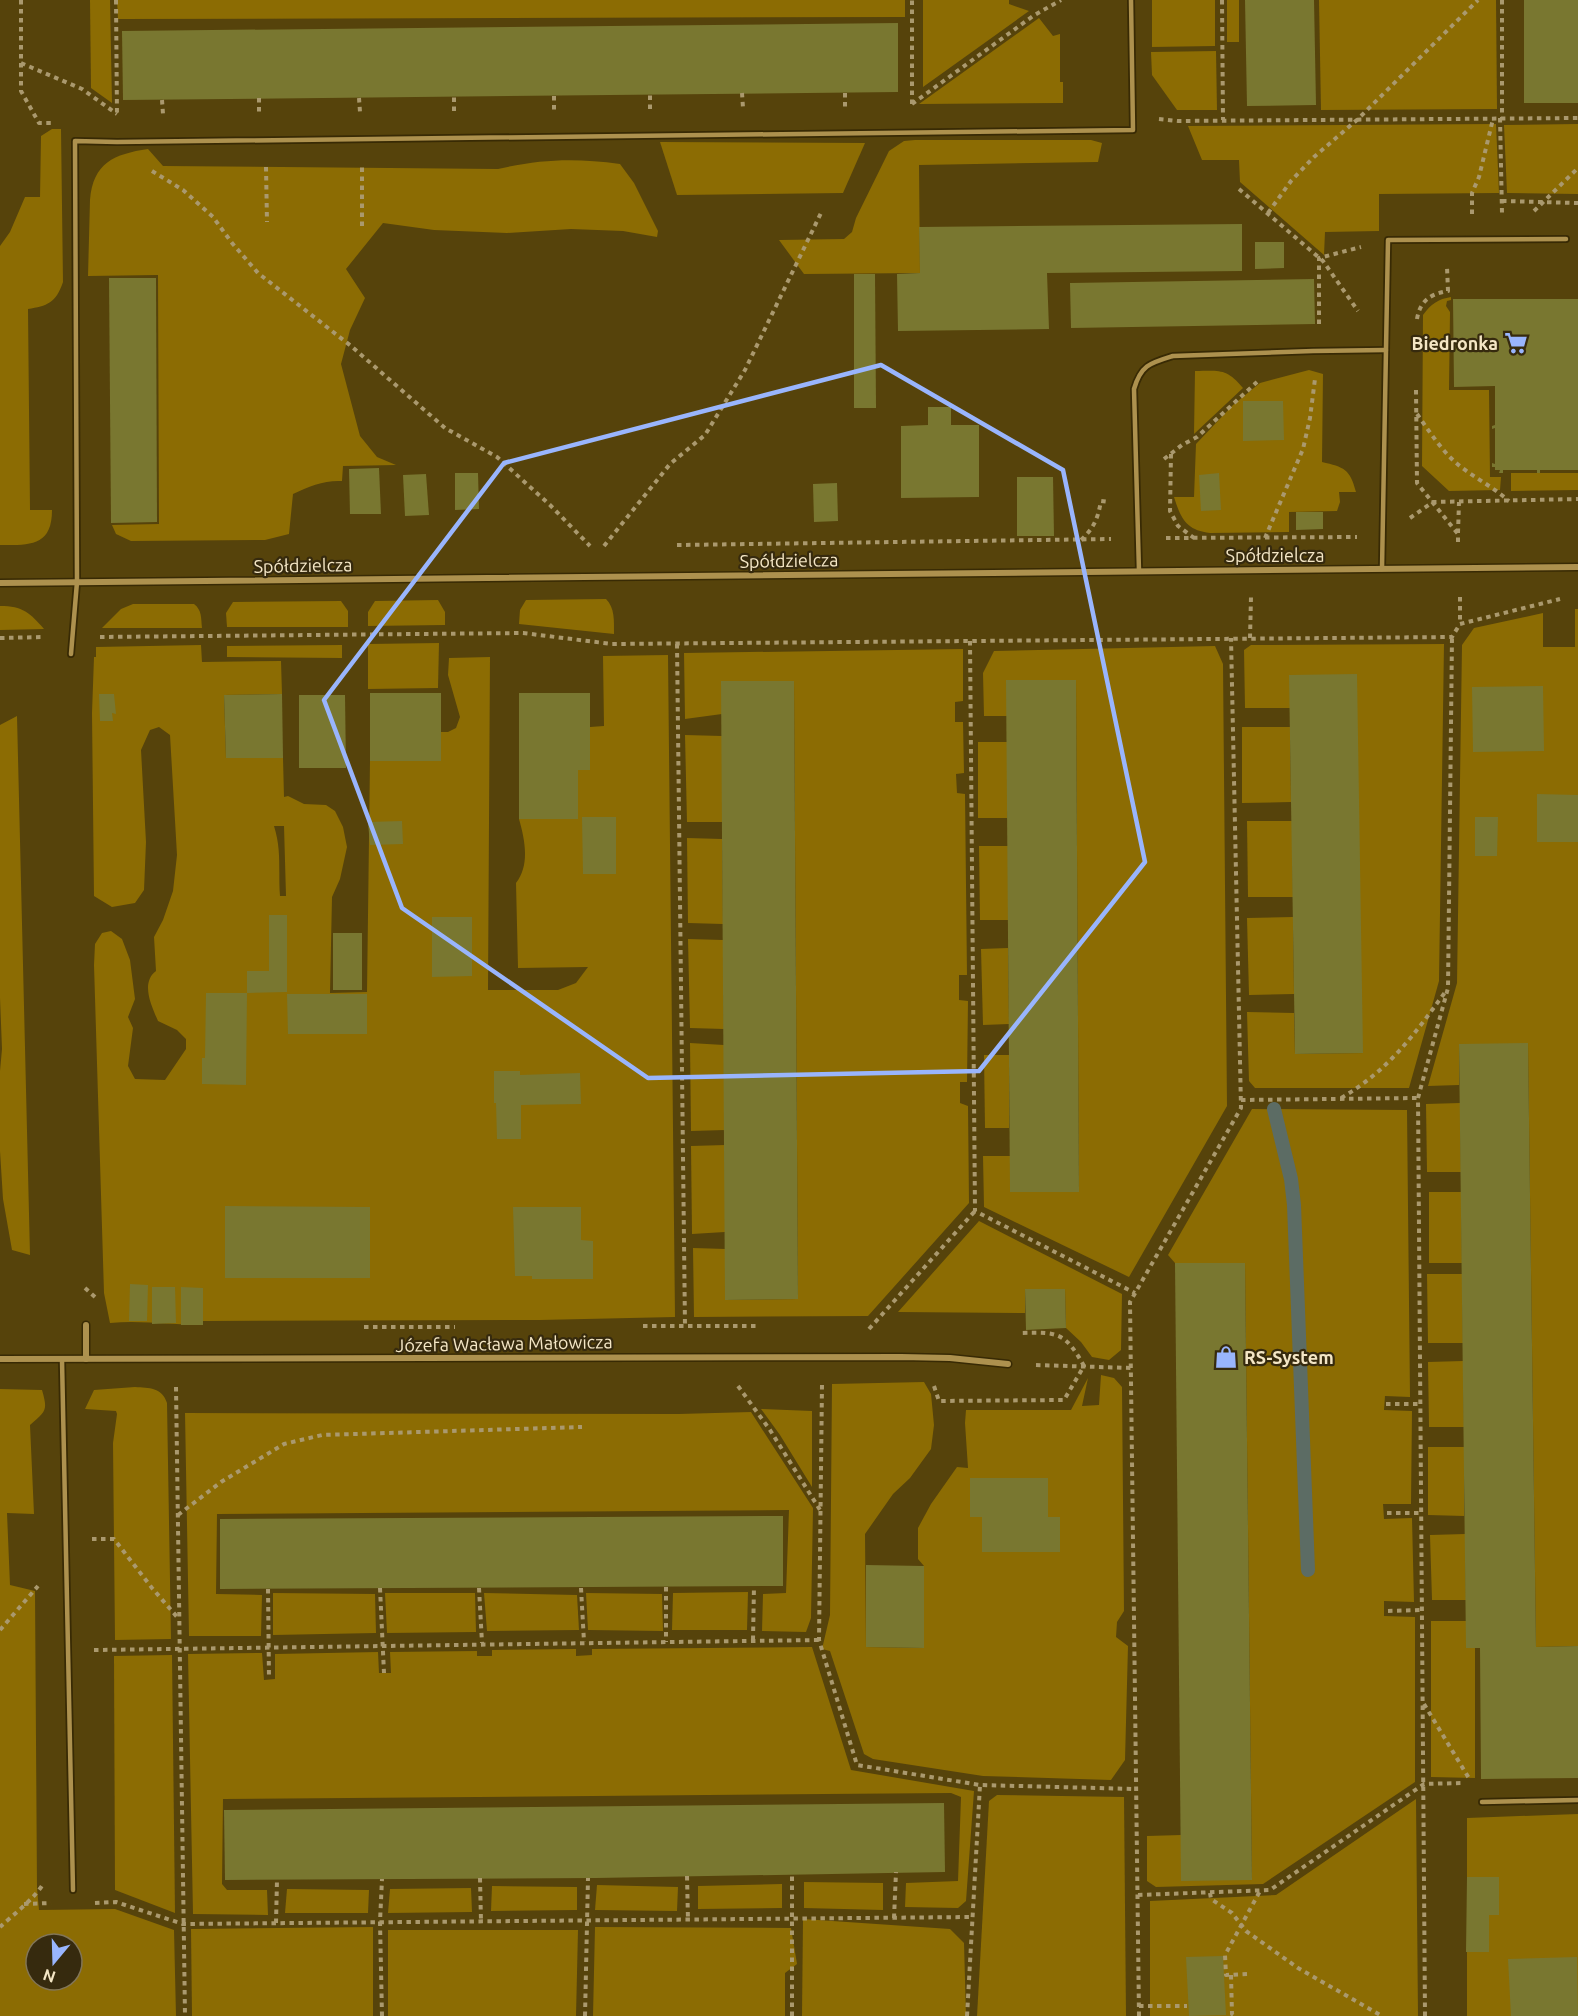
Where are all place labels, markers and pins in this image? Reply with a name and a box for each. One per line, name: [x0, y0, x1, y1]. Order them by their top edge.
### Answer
supermarket icon: Biedronka: [1503, 330, 1529, 356]
place label: Biedronka: [1412, 333, 1498, 353]
shop icon: RS-System: [1213, 1344, 1239, 1370]
place label: RS-System: [1244, 1347, 1334, 1367]

